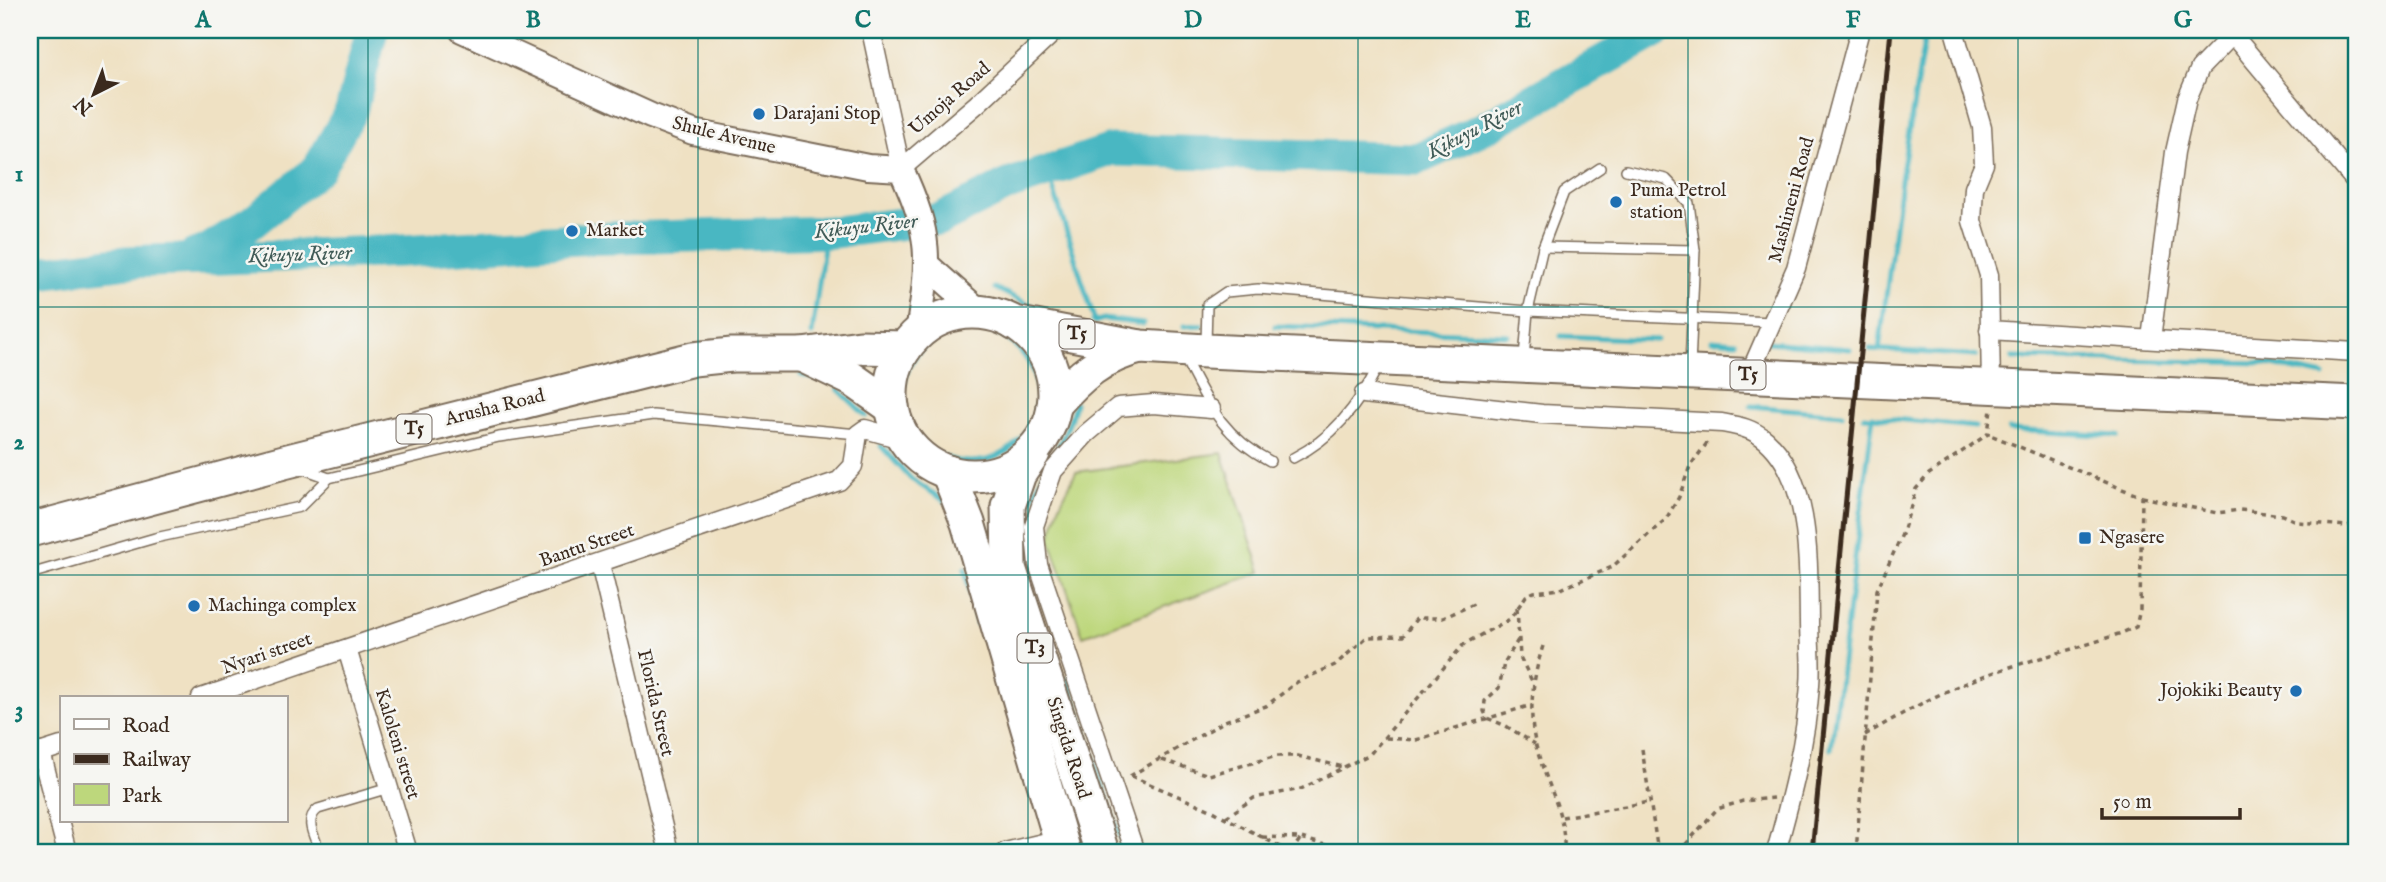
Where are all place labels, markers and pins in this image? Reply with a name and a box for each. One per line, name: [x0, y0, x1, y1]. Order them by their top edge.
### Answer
place label: Darajani Stop: [773, 102, 880, 126]
marker: Darajani Stop: [751, 106, 767, 122]
place label: Puma Petrol station: [1630, 179, 1727, 225]
marker: Puma Petrol station: [1608, 194, 1624, 210]
place label: Market: [586, 219, 645, 243]
marker: Market: [564, 223, 580, 239]
place label: Ngasere: [2099, 526, 2165, 550]
marker: Ngasere: [2077, 530, 2093, 546]
place label: Machinga complex: [208, 594, 357, 618]
marker: Machinga complex: [186, 598, 202, 614]
place label: Jojokiki Beauty: [2158, 679, 2283, 703]
marker: Jojokiki Beauty: [2288, 683, 2304, 699]

